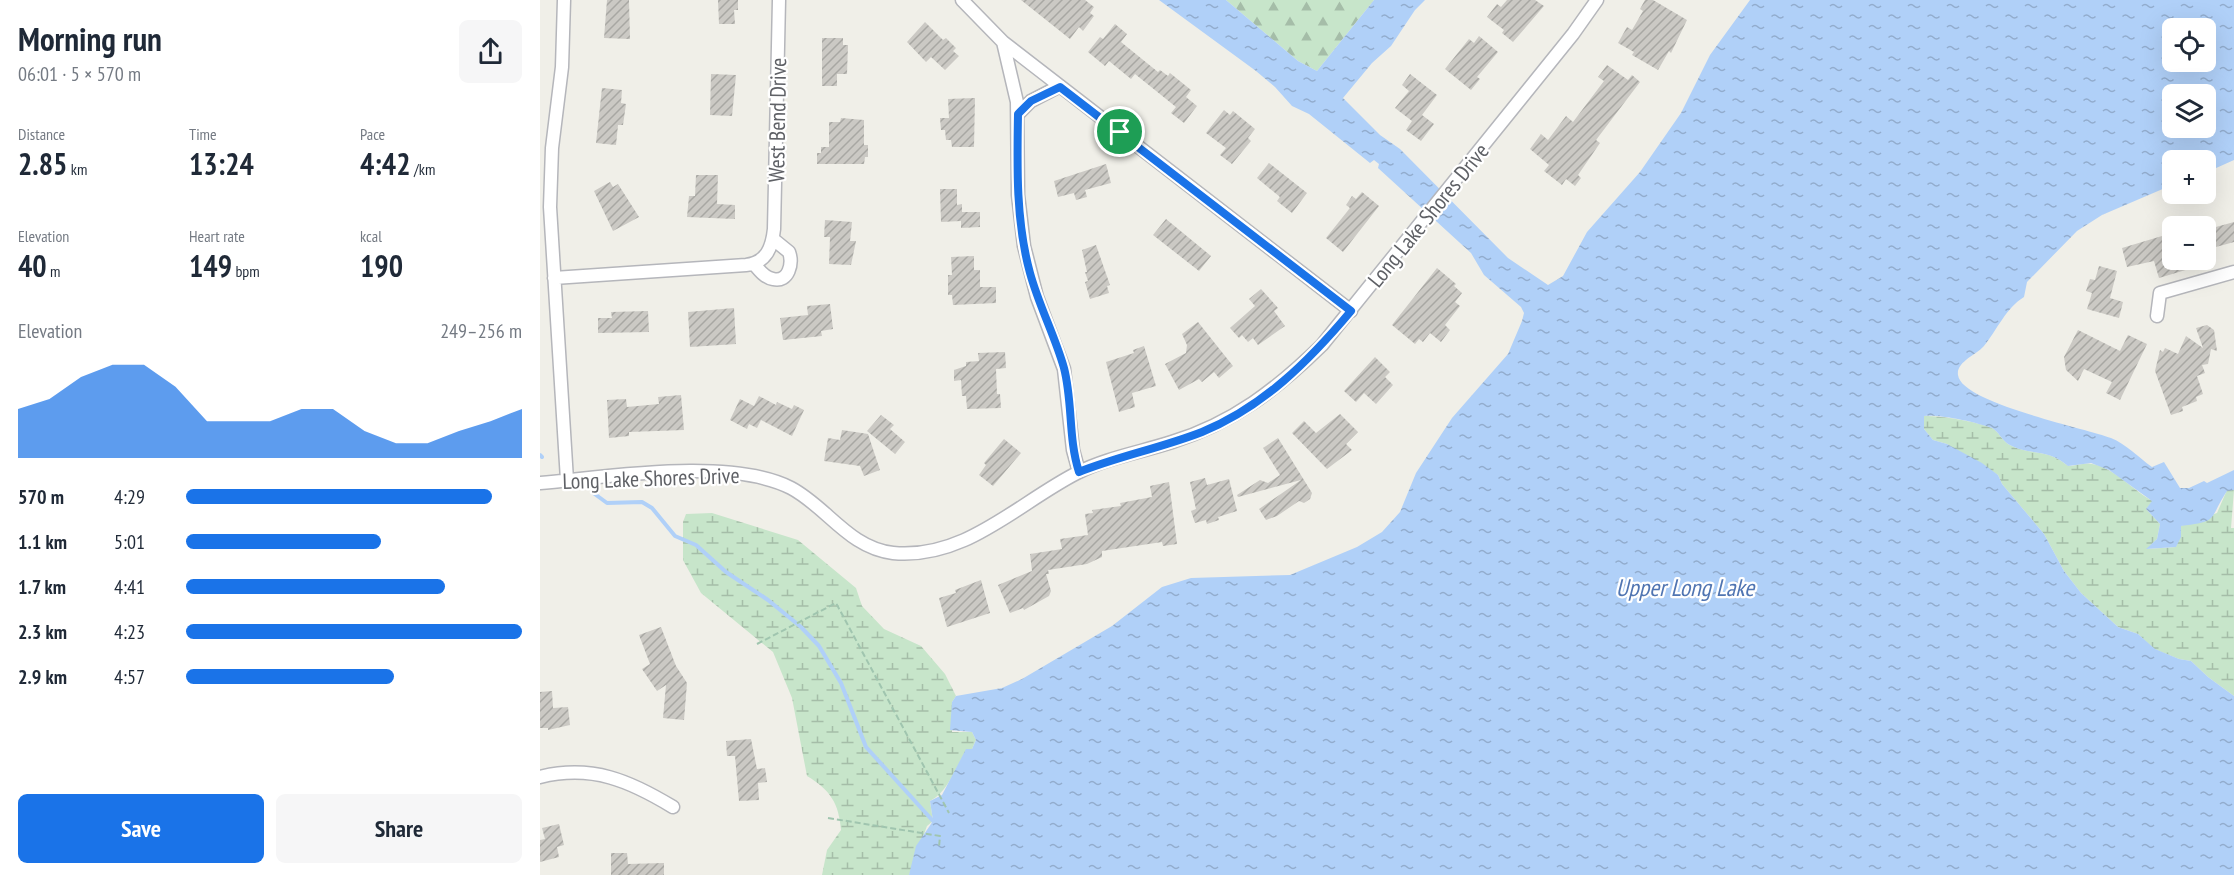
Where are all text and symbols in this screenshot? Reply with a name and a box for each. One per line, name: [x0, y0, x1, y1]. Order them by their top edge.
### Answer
text: Morning run: [18, 17, 162, 60]
map controls: [2162, 18, 2216, 270]
button: locate: [2162, 18, 2216, 72]
button: share: [459, 20, 522, 83]
street label: West Bend Drive: [762, 58, 792, 182]
text: 06:01 · 5 × 570 m: [18, 61, 141, 87]
button: layers: [2162, 84, 2216, 138]
pin: [1094, 106, 1145, 157]
icon: arrive: [1103, 115, 1136, 148]
text: Distance: [18, 124, 65, 144]
text: Time: [189, 124, 217, 144]
text: Pace: [360, 124, 385, 144]
street label: Long Lake Shores Drive: [1361, 137, 1495, 293]
text: 2.85: [18, 144, 67, 183]
text: 13:24: [189, 144, 254, 183]
text: 4:42: [360, 144, 411, 183]
button: +: [2162, 150, 2216, 204]
text: km: [67, 159, 87, 179]
text: /km: [411, 159, 435, 179]
button: −: [2162, 216, 2216, 270]
text: Elevation: [18, 226, 69, 246]
text: Heart rate: [189, 226, 245, 246]
text: kcal: [360, 226, 382, 246]
text: 40: [18, 246, 47, 285]
text: 149: [189, 246, 232, 285]
text: 190: [360, 246, 403, 285]
text: m: [47, 261, 61, 281]
text: bpm: [232, 261, 260, 281]
text: Elevation: [18, 318, 82, 344]
text: 249–256 m: [440, 318, 522, 344]
street label: Long Lake Shores Drive: [562, 461, 740, 495]
text: 570 m: [18, 484, 64, 510]
text: 4:29: [114, 484, 145, 510]
text: 1.1 km: [18, 529, 67, 555]
text: 5:01: [114, 529, 145, 555]
water label: Upper Long Lake: [1616, 572, 1756, 603]
text: 1.7 km: [18, 574, 66, 600]
text: 4:41: [114, 574, 145, 600]
text: 2.3 km: [18, 619, 67, 645]
text: 4:23: [114, 619, 145, 645]
text: 2.9 km: [18, 664, 67, 690]
text: 4:57: [114, 664, 145, 690]
button: Save: [18, 794, 264, 863]
button: Share: [276, 794, 522, 863]

